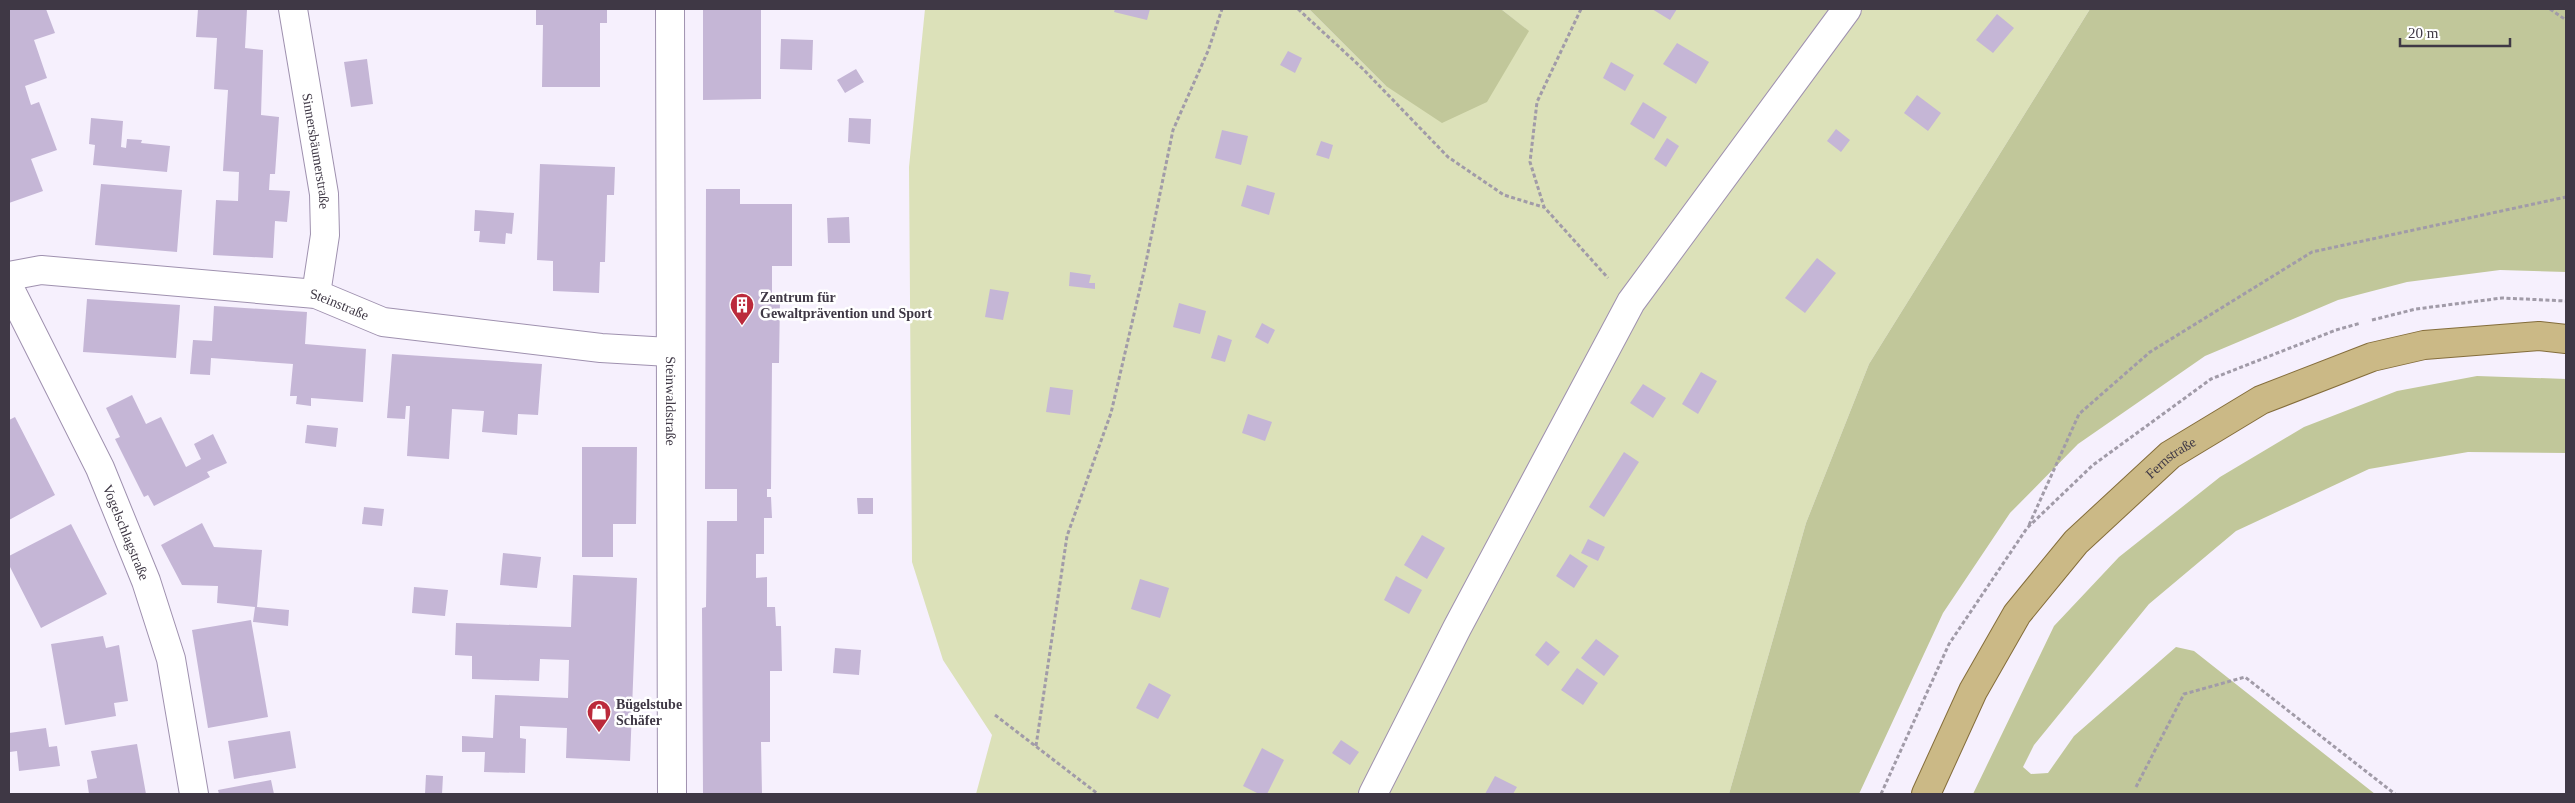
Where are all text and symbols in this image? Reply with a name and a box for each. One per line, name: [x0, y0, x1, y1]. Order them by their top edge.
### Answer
scale bar: [2400, 15, 2510, 47]
text: 20 m: [2408, 25, 2439, 41]
street label: Sinnersbäumerstraße: [299, 92, 331, 209]
street label: Steinstraße: [310, 287, 371, 323]
place label: Zentrum für Gewaltprävention und Sport: [760, 290, 932, 321]
building icon: Zentrum für Gewaltprävention und Sport: [729, 292, 755, 326]
street label: Steinwaldstraße: [663, 356, 678, 446]
street label: Fernstraße: [2143, 434, 2199, 482]
street label: Vogelschlagstraße: [100, 483, 152, 582]
place label: Bügelstube Schäfer: [616, 697, 682, 728]
shop icon: Bügelstube Schäfer: [586, 699, 612, 733]

